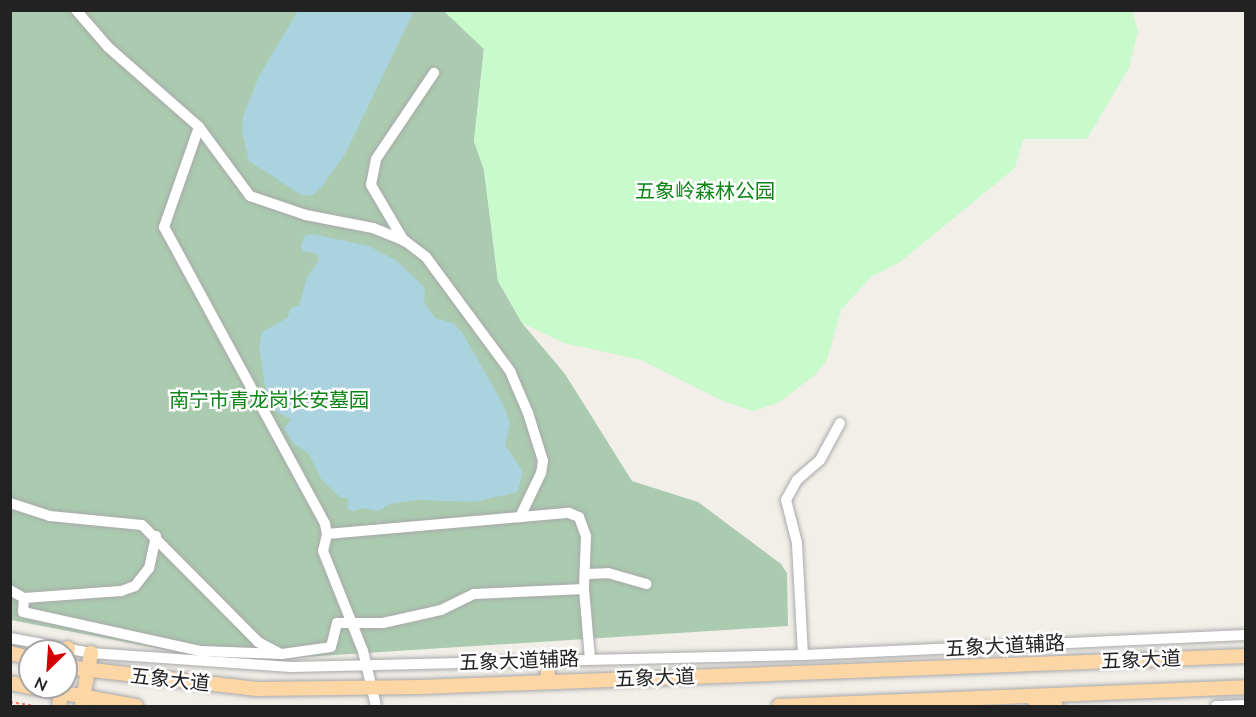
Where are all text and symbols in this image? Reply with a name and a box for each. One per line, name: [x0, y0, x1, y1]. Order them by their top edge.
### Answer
park label: 五象岭森林公园: [635, 179, 775, 203]
park label: 南宁市青龙岗长安墓园: [169, 388, 369, 412]
street label: 五象大道辅路: [944, 631, 1066, 661]
north arrow: [18, 639, 78, 699]
street label: 五象大道辅路: [459, 647, 579, 675]
street label: 五象大道: [1101, 647, 1181, 673]
street label: 五象大道: [129, 664, 211, 696]
street label: 五象大道: [615, 665, 695, 691]
text: N: [31, 671, 51, 696]

